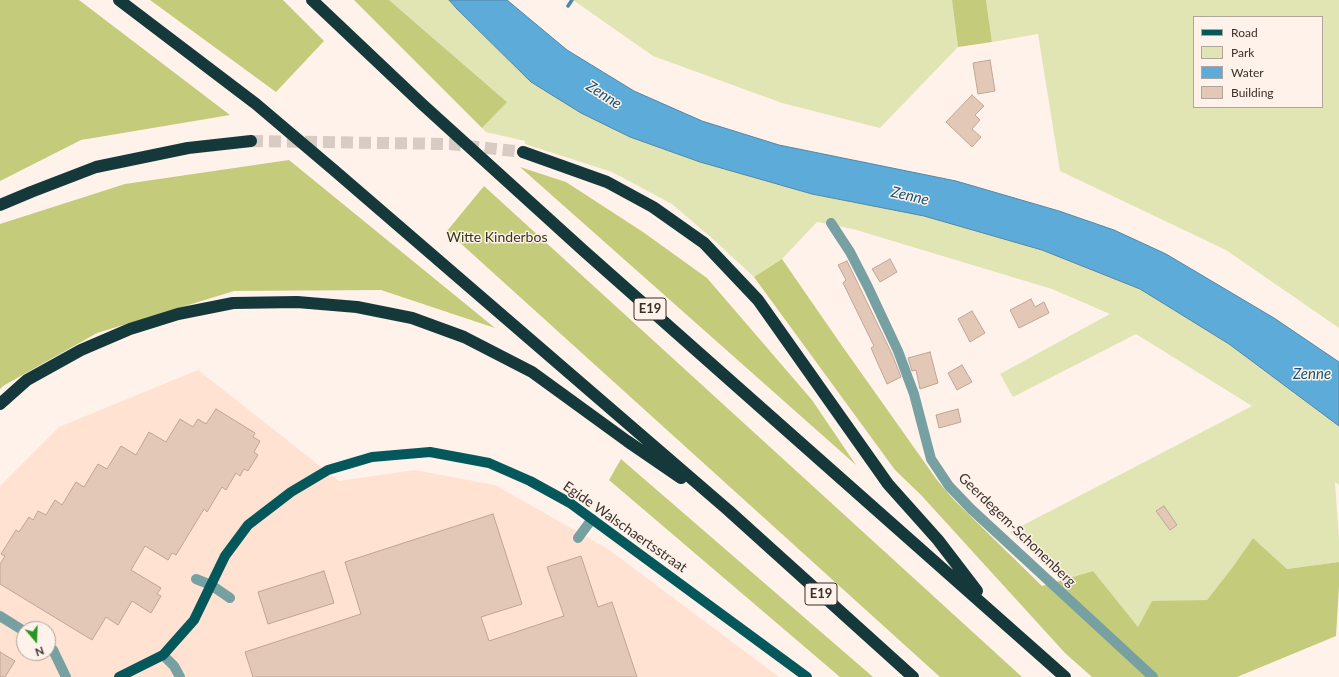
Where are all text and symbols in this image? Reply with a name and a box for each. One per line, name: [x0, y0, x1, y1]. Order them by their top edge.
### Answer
legend: [1193, 16, 1323, 108]
text: Road: [1231, 25, 1258, 40]
text: Park: [1231, 45, 1254, 60]
text: Water: [1231, 65, 1264, 80]
water label: Zenne: [583, 77, 625, 113]
text: Building: [1231, 85, 1274, 100]
water label: Zenne: [889, 183, 931, 209]
park label: Witte Kinderbos: [447, 229, 547, 245]
road number: E19: [634, 298, 666, 320]
water label: Zenne: [1293, 365, 1331, 383]
street label: Geerdegem-Schonenberg: [955, 470, 1079, 590]
street label: Egide Walschaertsstraat: [560, 478, 690, 576]
road number: E19: [805, 583, 837, 605]
north arrow: [16, 621, 56, 661]
text: N: [34, 644, 46, 659]

